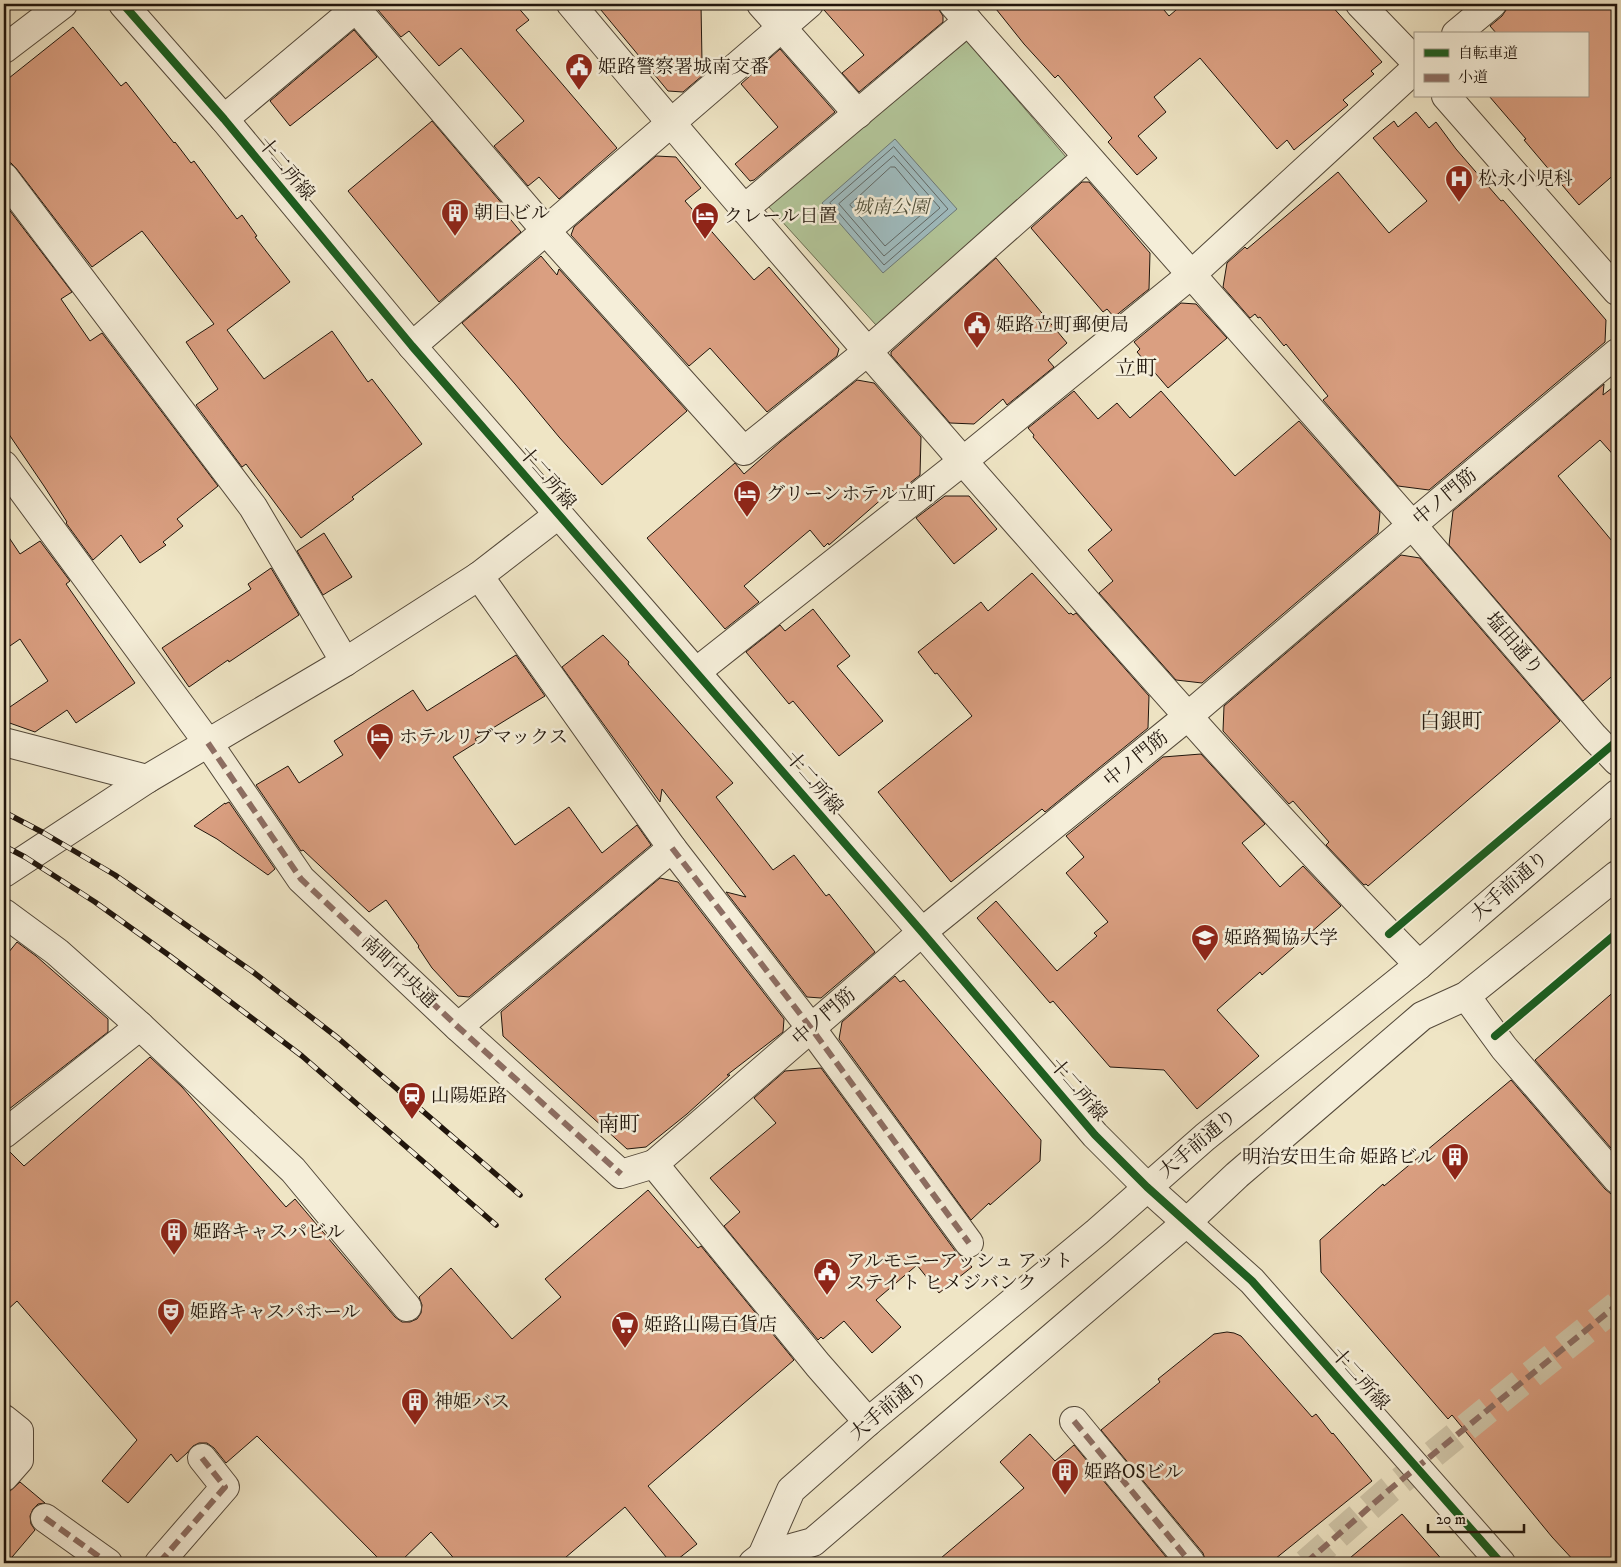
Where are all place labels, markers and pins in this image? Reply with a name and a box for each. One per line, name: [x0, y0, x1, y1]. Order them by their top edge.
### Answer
public building icon: 姫路警察署城南交番: [564, 52, 594, 91]
place label: 姫路警察署城南交番: [598, 56, 769, 79]
hospital icon: 松永小児科: [1444, 164, 1474, 203]
place label: 松永小児科: [1478, 168, 1573, 191]
building icon: 朝日ビル: [440, 198, 470, 237]
hotel icon: クレール日置: [690, 201, 720, 240]
place label: 朝日ビル: [474, 202, 550, 225]
place label: クレール日置: [724, 205, 838, 228]
public building icon: 姫路立町郵便局: [962, 310, 992, 349]
place label: 姫路立町郵便局: [996, 314, 1129, 337]
hotel icon: グリーンホテル立町: [732, 479, 762, 518]
place label: グリーンホテル立町: [766, 483, 936, 506]
hotel icon: ホテルリブマックス: [365, 722, 395, 761]
place label: ホテルリブマックス: [399, 726, 568, 749]
school or university icon: 姫路獨協大学: [1190, 923, 1220, 962]
place label: 姫路獨協大学: [1224, 927, 1338, 950]
station icon: 山陽姫路: [397, 1081, 427, 1120]
place label: 山陽姫路: [431, 1085, 507, 1108]
building icon: 明治安田生命 姫路ビル: [1440, 1142, 1470, 1181]
place label: 明治安田生命 姫路ビル: [1242, 1146, 1436, 1169]
building icon: 姫路キャスパビル: [159, 1217, 189, 1256]
place label: 姫路キャスパビル: [193, 1221, 345, 1244]
place label: アルモニーアッシュ アット ステイト ヒメジバンク: [846, 1250, 1073, 1295]
public building icon: アルモニーアッシュ アット ステイト ヒメジバンク: [812, 1257, 842, 1296]
theatre icon: 姫路キャスパホール: [156, 1297, 186, 1336]
place label: 姫路キャスパホール: [190, 1301, 361, 1324]
supermarket icon: 姫路山陽百貨店: [610, 1310, 640, 1349]
place label: 姫路山陽百貨店: [644, 1314, 777, 1337]
building icon: 神姫バス: [400, 1387, 430, 1426]
place label: 神姫バス: [434, 1391, 510, 1414]
building icon: 姫路OSビル: [1050, 1457, 1080, 1496]
place label: 姫路OSビル: [1084, 1461, 1183, 1484]

